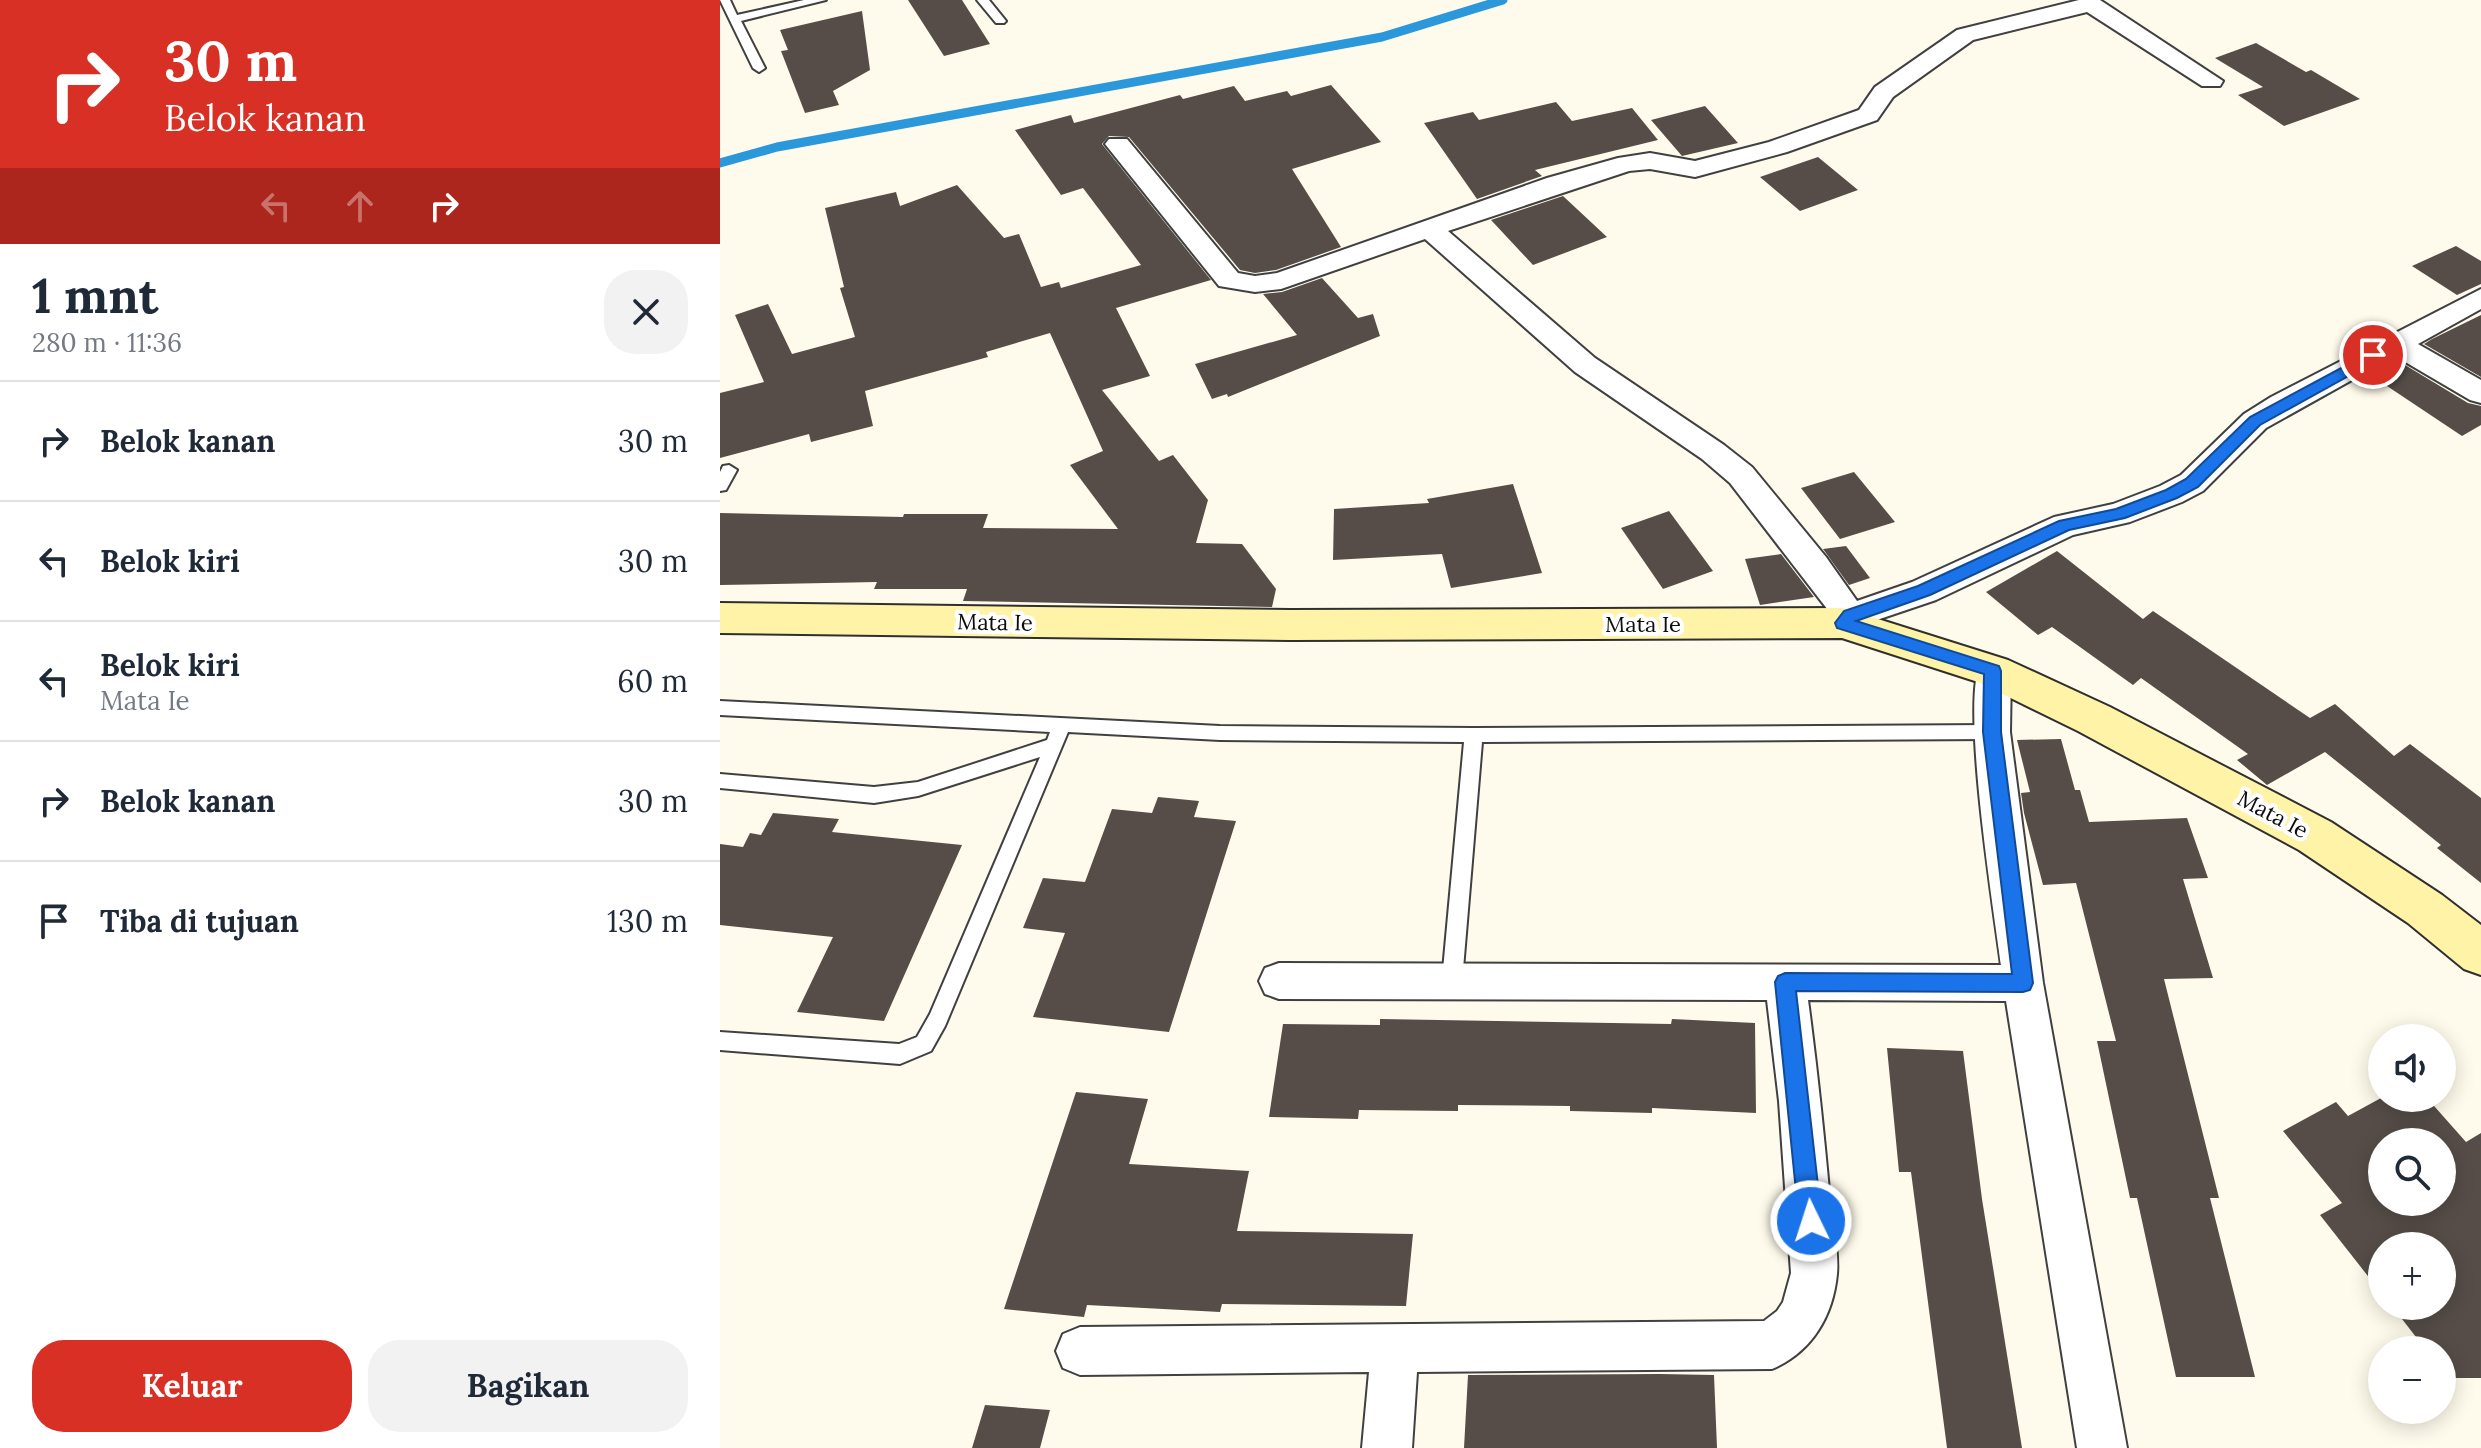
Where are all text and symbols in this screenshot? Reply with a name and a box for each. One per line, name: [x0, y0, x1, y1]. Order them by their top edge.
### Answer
text: 30 m: [164, 25, 297, 96]
icon: right: [32, 32, 136, 136]
text: Belok kanan: [164, 95, 366, 141]
icon: left: [254, 184, 298, 228]
icon: ahead: [338, 184, 382, 228]
icon: right: [422, 184, 466, 228]
text: 1 mnt: [32, 265, 158, 326]
button: close: [604, 270, 688, 354]
pin: [2339, 321, 2407, 389]
text: 280 m · 11:36: [32, 326, 182, 359]
icon: arrive: [2351, 333, 2395, 377]
icon: right: [32, 419, 76, 463]
text: Belok kanan: [100, 422, 275, 460]
text: 30 m: [618, 422, 688, 460]
icon: left: [32, 539, 76, 583]
text: Belok kiri: [100, 542, 240, 580]
text: 30 m: [618, 542, 688, 580]
street label: Mata Ie: [957, 607, 1033, 637]
street label: Mata Ie: [1605, 610, 1681, 638]
text: Belok kiri: [100, 646, 240, 684]
icon: left: [32, 659, 76, 703]
text: 60 m: [617, 662, 688, 700]
text: Mata Ie: [100, 684, 190, 717]
icon: right: [32, 779, 76, 823]
text: Belok kanan: [100, 782, 275, 820]
text: 30 m: [618, 782, 688, 820]
street label: Mata Ie: [2233, 784, 2313, 844]
icon: arrive: [32, 899, 76, 943]
text: Tiba di tujuan: [100, 902, 299, 940]
text: 130 m: [607, 902, 688, 940]
map controls: [2368, 1024, 2456, 1424]
button: sound: [2368, 1024, 2456, 1112]
button: search: [2368, 1128, 2456, 1216]
position arrow: [1769, 1179, 1853, 1263]
button: +: [2368, 1232, 2456, 1320]
button: −: [2368, 1336, 2456, 1424]
button: Keluar: [32, 1340, 352, 1432]
button: Bagikan: [368, 1340, 688, 1432]

